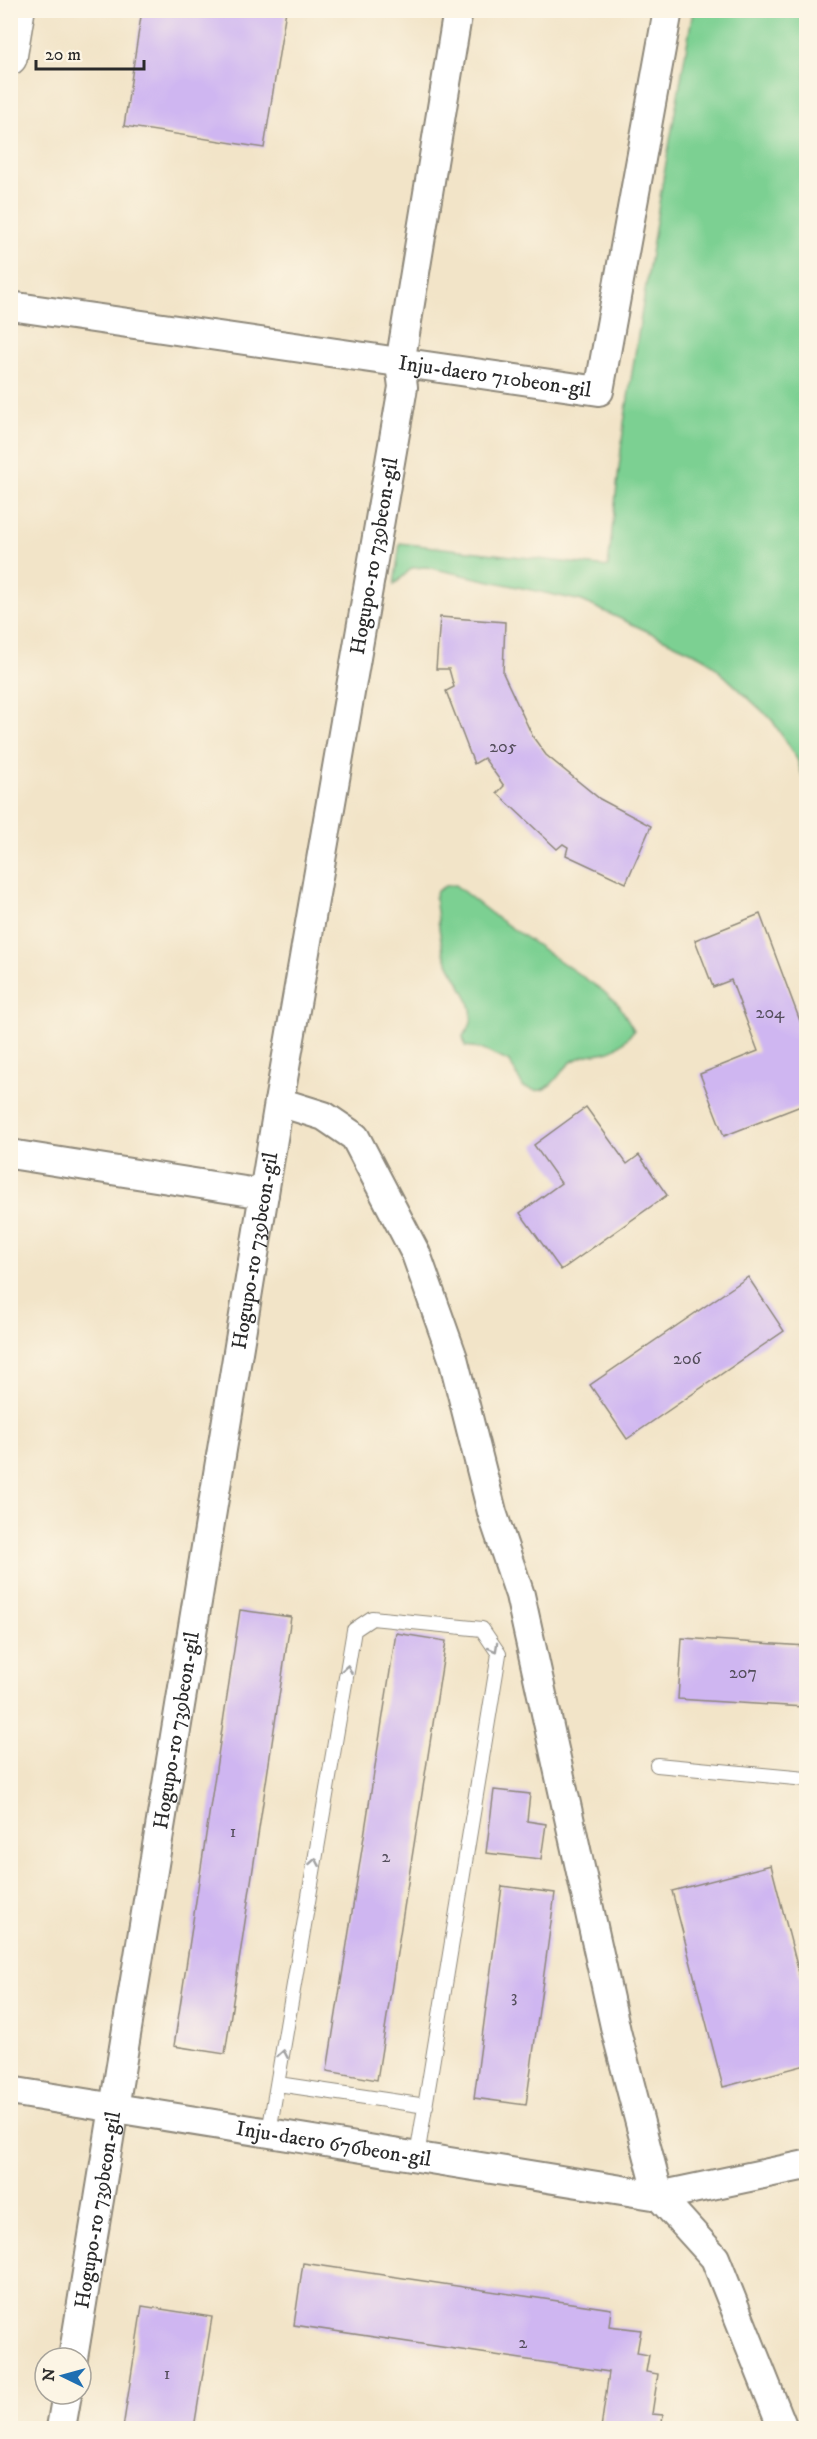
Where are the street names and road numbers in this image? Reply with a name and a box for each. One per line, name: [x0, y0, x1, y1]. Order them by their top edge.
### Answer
street label: Inju-daero 710beon-gil: [397, 350, 594, 404]
street label: Hogupo-ro 739beon-gil: [345, 455, 405, 657]
street label: Hogupo-ro 739beon-gil: [227, 1150, 285, 1351]
street label: Hogupo-ro 739beon-gil: [148, 1629, 206, 1831]
street label: Hogupo-ro 739beon-gil: [69, 2109, 127, 2311]
street label: Inju-daero 676beon-gil: [234, 2116, 434, 2173]

